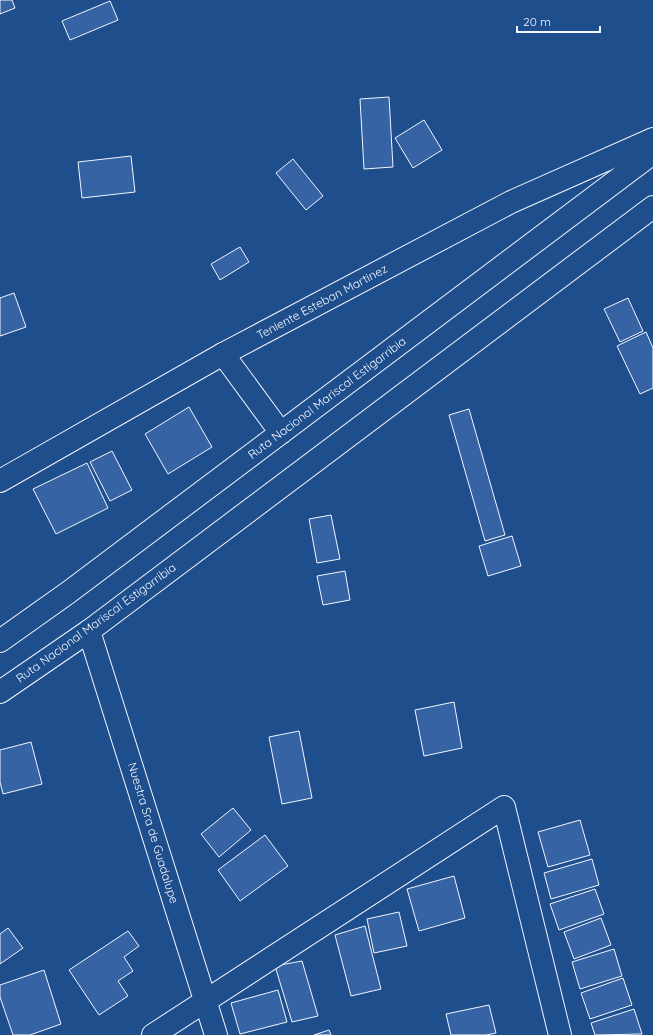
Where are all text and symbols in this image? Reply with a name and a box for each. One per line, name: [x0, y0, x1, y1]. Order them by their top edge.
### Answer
scale bar: [517, 8, 600, 34]
text: 20 m: [523, 14, 551, 29]
street label: Teniente Esteban Martinez: [254, 261, 390, 342]
street label: Ruta Nacional Mariscal Estigarribia: [245, 333, 409, 462]
street label: Ruta Nacional Mariscal Estigarribia: [13, 560, 179, 686]
street label: Nuestra Sra de Guadalupe: [125, 760, 182, 905]

